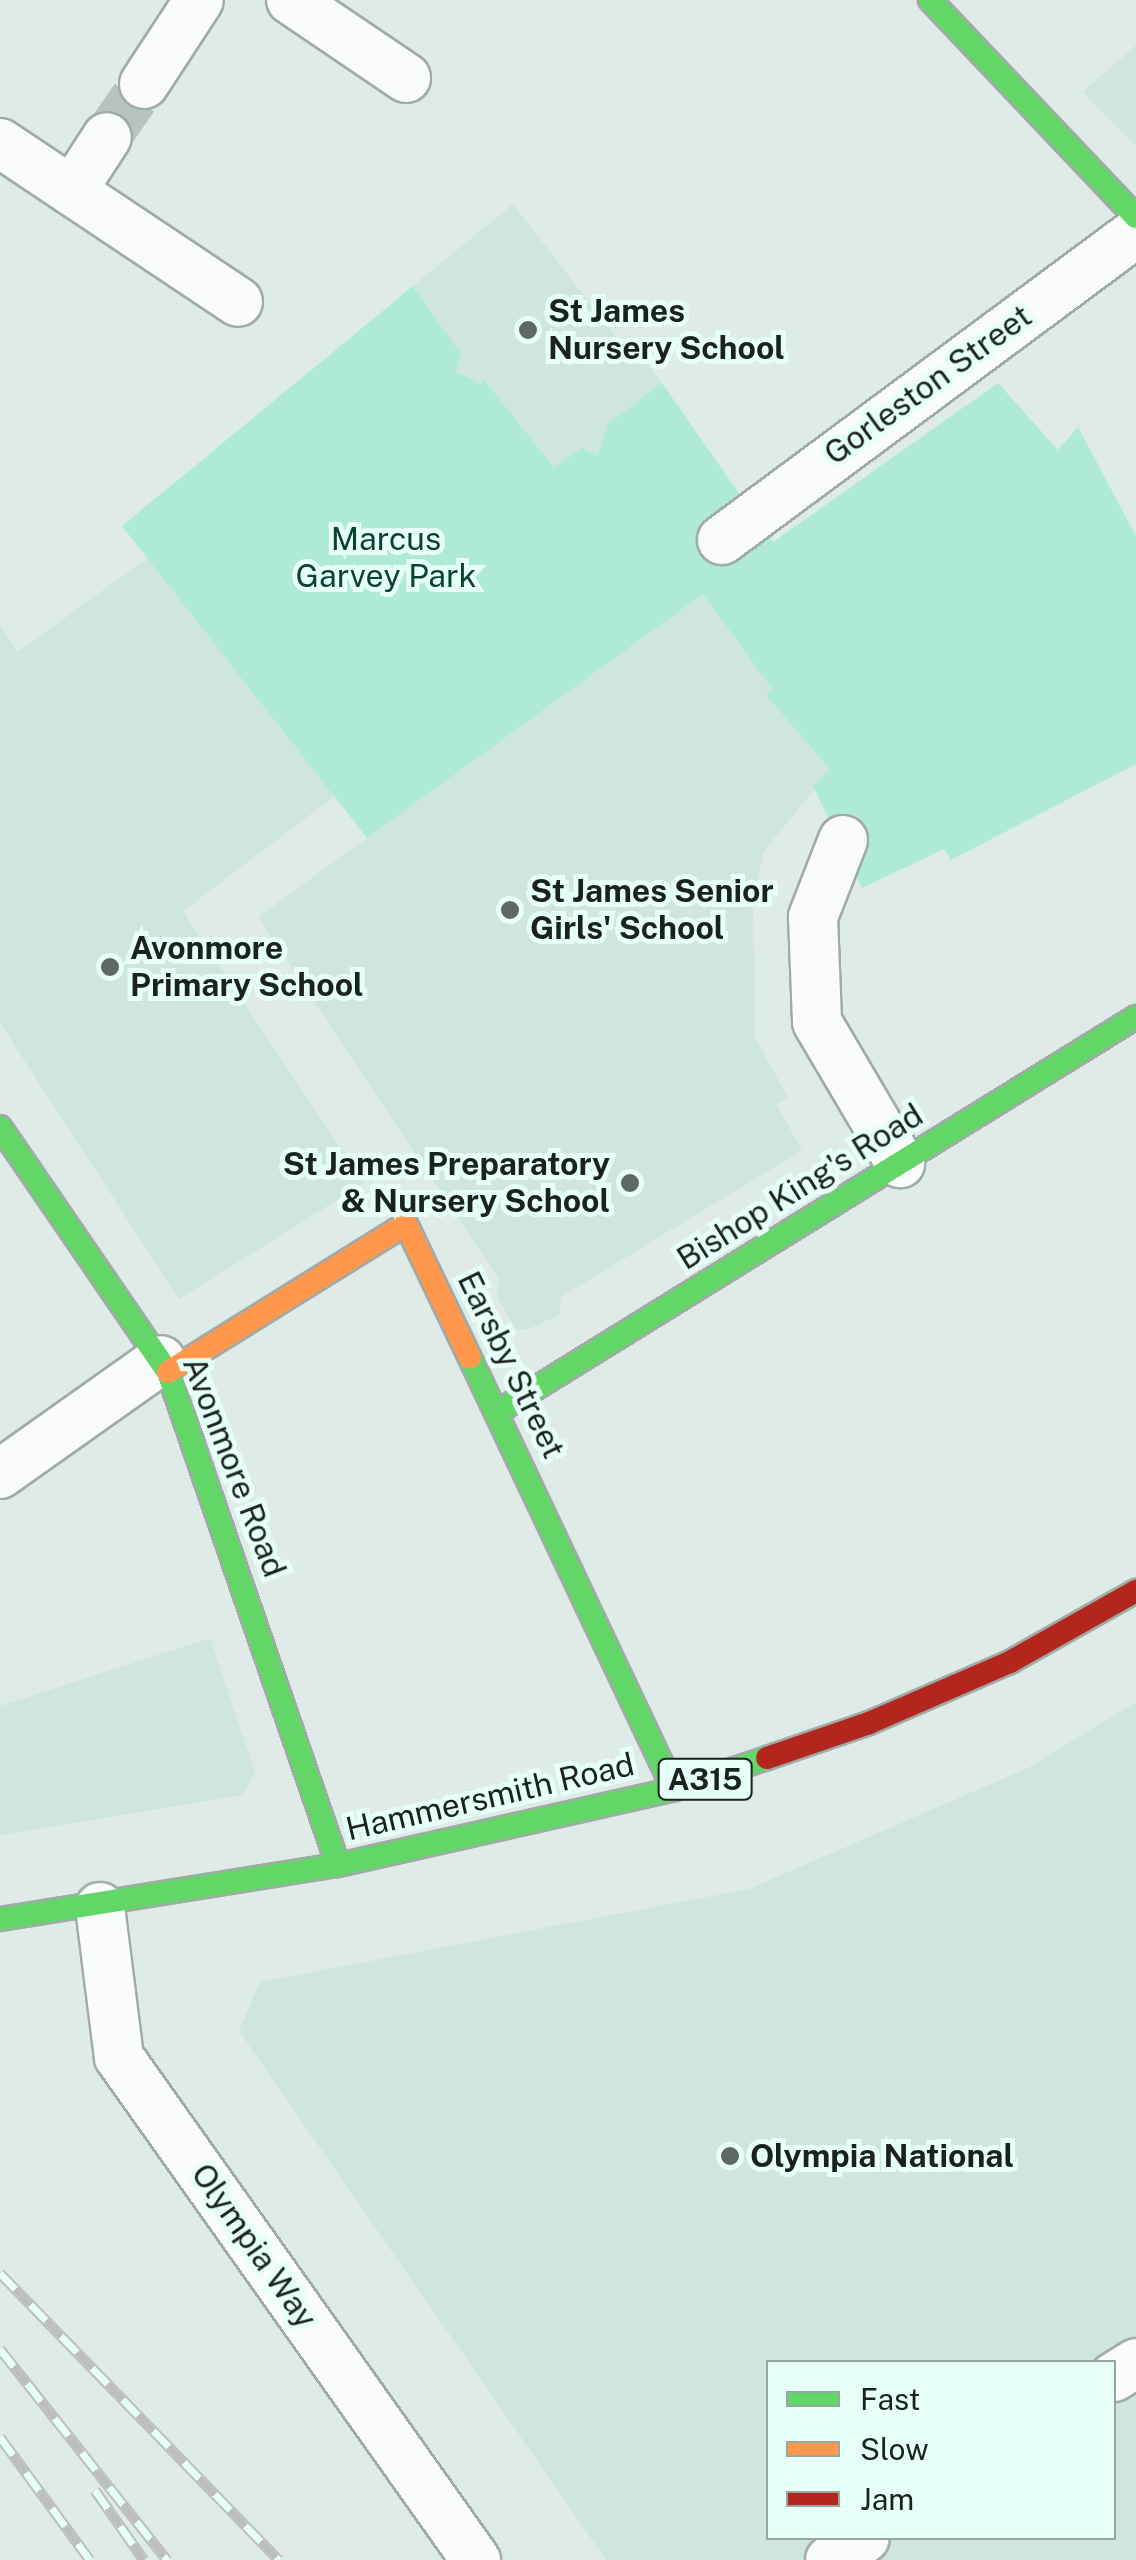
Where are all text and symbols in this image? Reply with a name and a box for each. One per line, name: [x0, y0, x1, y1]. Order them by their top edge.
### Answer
place label: St James Nursery School: [548, 293, 785, 368]
street label: Gorleston Street: [817, 297, 1039, 473]
marker: St James Nursery School: [517, 319, 539, 341]
park label: Marcus Garvey Park: [296, 521, 476, 596]
place label: St James Senior Girls' School: [530, 873, 774, 948]
marker: St James Senior Girls' School: [499, 899, 521, 921]
place label: Avonmore Primary School: [130, 930, 364, 1005]
marker: Avonmore Primary School: [99, 956, 121, 978]
street label: Bishop King's Road: [670, 1096, 930, 1278]
place label: St James Preparatory & Nursery School: [283, 1146, 610, 1221]
marker: St James Preparatory & Nursery School: [619, 1172, 641, 1194]
street label: Earsby Street: [449, 1265, 573, 1465]
street label: Avonmore Road: [174, 1351, 294, 1583]
street label: Hammersmith Road: [342, 1745, 638, 1849]
road number: A315: [658, 1754, 752, 1804]
place label: Olympia National: [750, 2137, 1014, 2175]
marker: Olympia National: [719, 2145, 741, 2167]
street label: Olympia Way: [183, 2156, 325, 2336]
legend: [766, 2360, 1116, 2540]
text: Fast: [860, 2381, 920, 2417]
text: Slow: [860, 2431, 929, 2467]
text: Jam: [860, 2481, 914, 2517]

